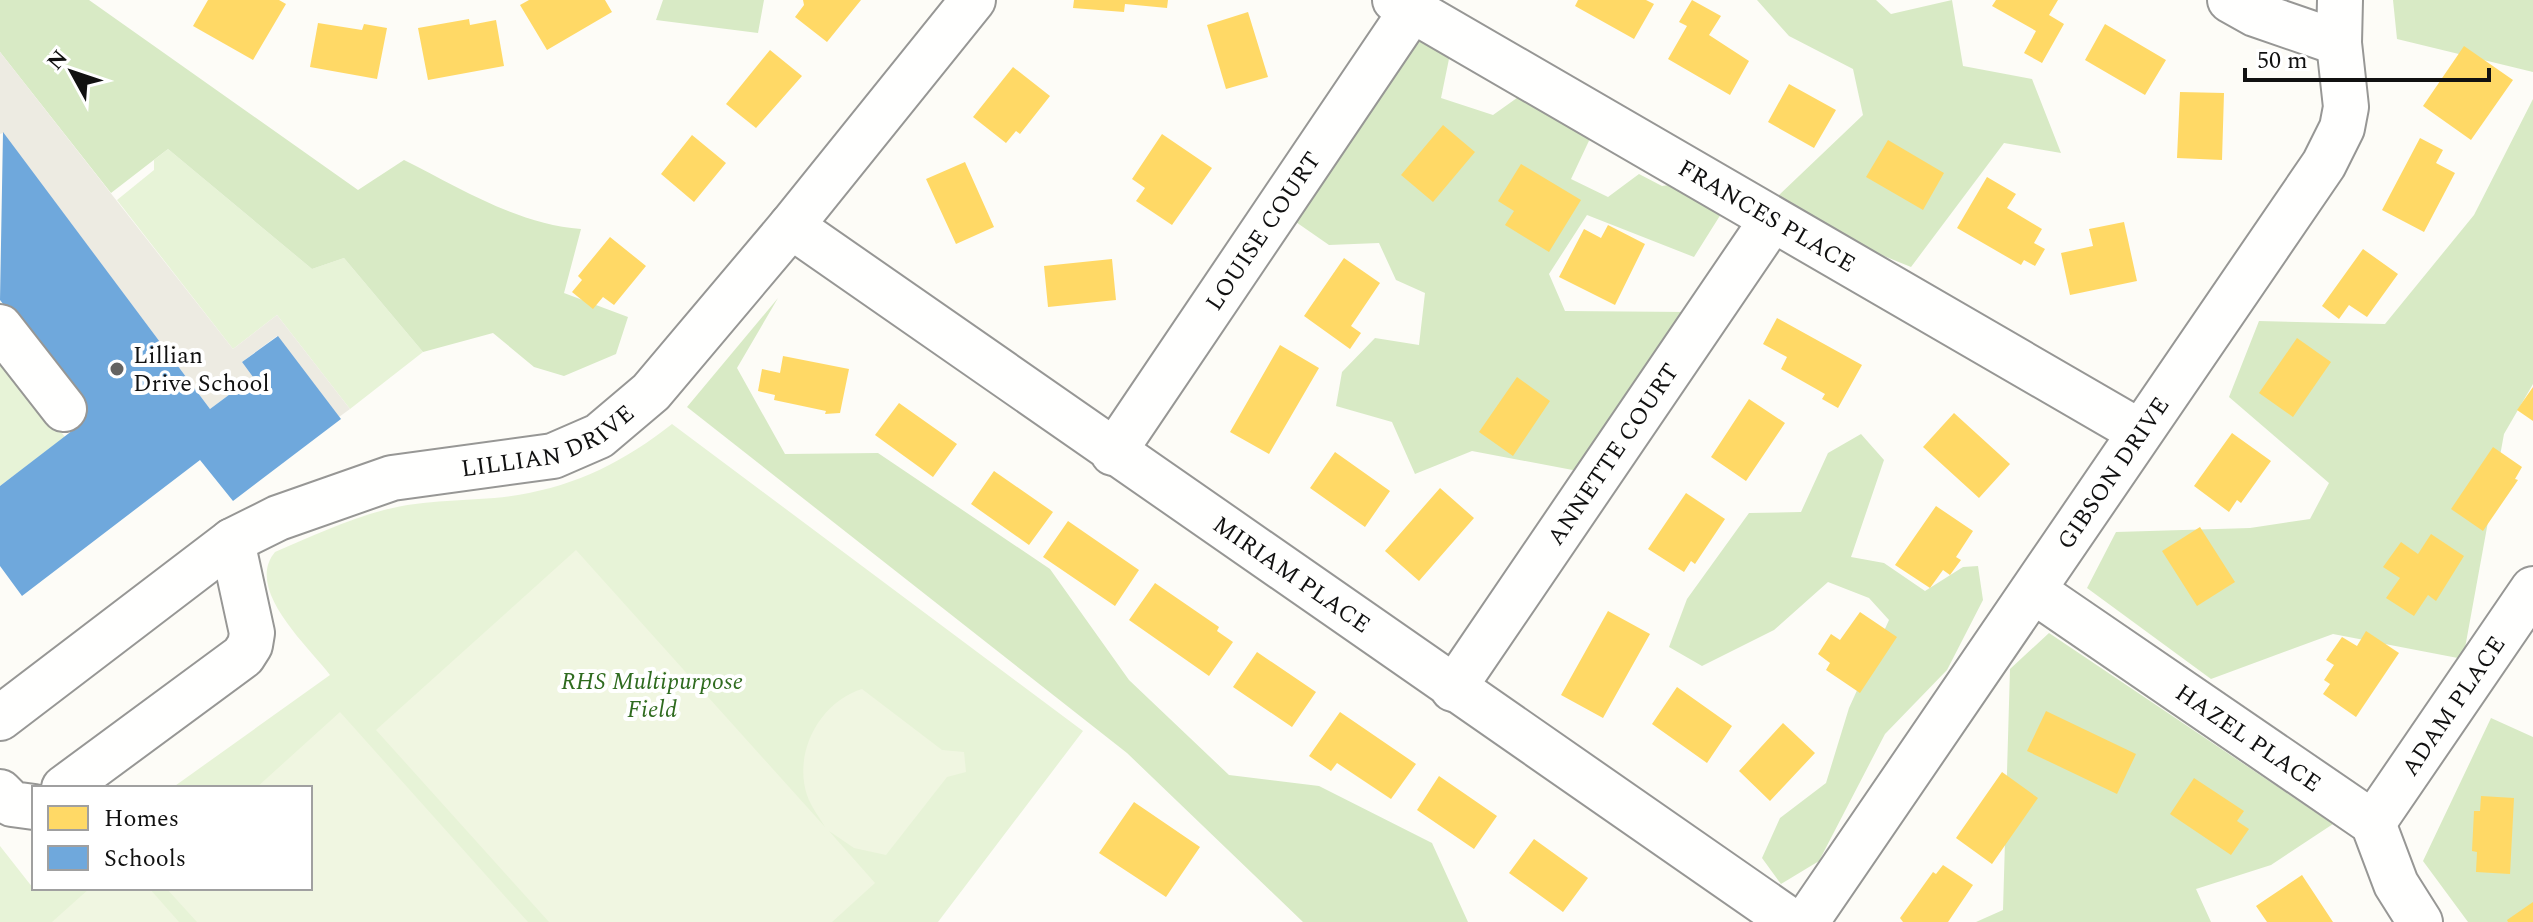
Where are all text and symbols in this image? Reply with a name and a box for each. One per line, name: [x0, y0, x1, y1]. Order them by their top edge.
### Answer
north arrow: [32, 32, 112, 112]
scale bar: [2245, 32, 2489, 82]
text: N: [39, 43, 76, 78]
text: 50 m: [2257, 43, 2308, 79]
street label: LOUISE COURT: [1197, 145, 1331, 318]
street label: FRANCES PLACE: [1671, 151, 1862, 282]
place label: Lillian Drive School: [133, 338, 270, 402]
street label: ANNETTE COURT: [1539, 356, 1689, 553]
marker: Lillian Drive School: [108, 360, 126, 378]
street label: GIBSON DRIVE: [2049, 390, 2179, 557]
street label: LILLIAN DRIVE: [459, 396, 643, 487]
street label: MIRIAM PLACE: [1205, 507, 1378, 643]
street label: ADAM PLACE: [2393, 629, 2515, 784]
park label: RHS Multipurpose Field: [561, 664, 743, 728]
street label: HAZEL PLACE: [2168, 676, 2328, 802]
legend: [32, 786, 312, 890]
text: Homes: [104, 801, 179, 837]
text: Schools: [104, 841, 186, 877]

